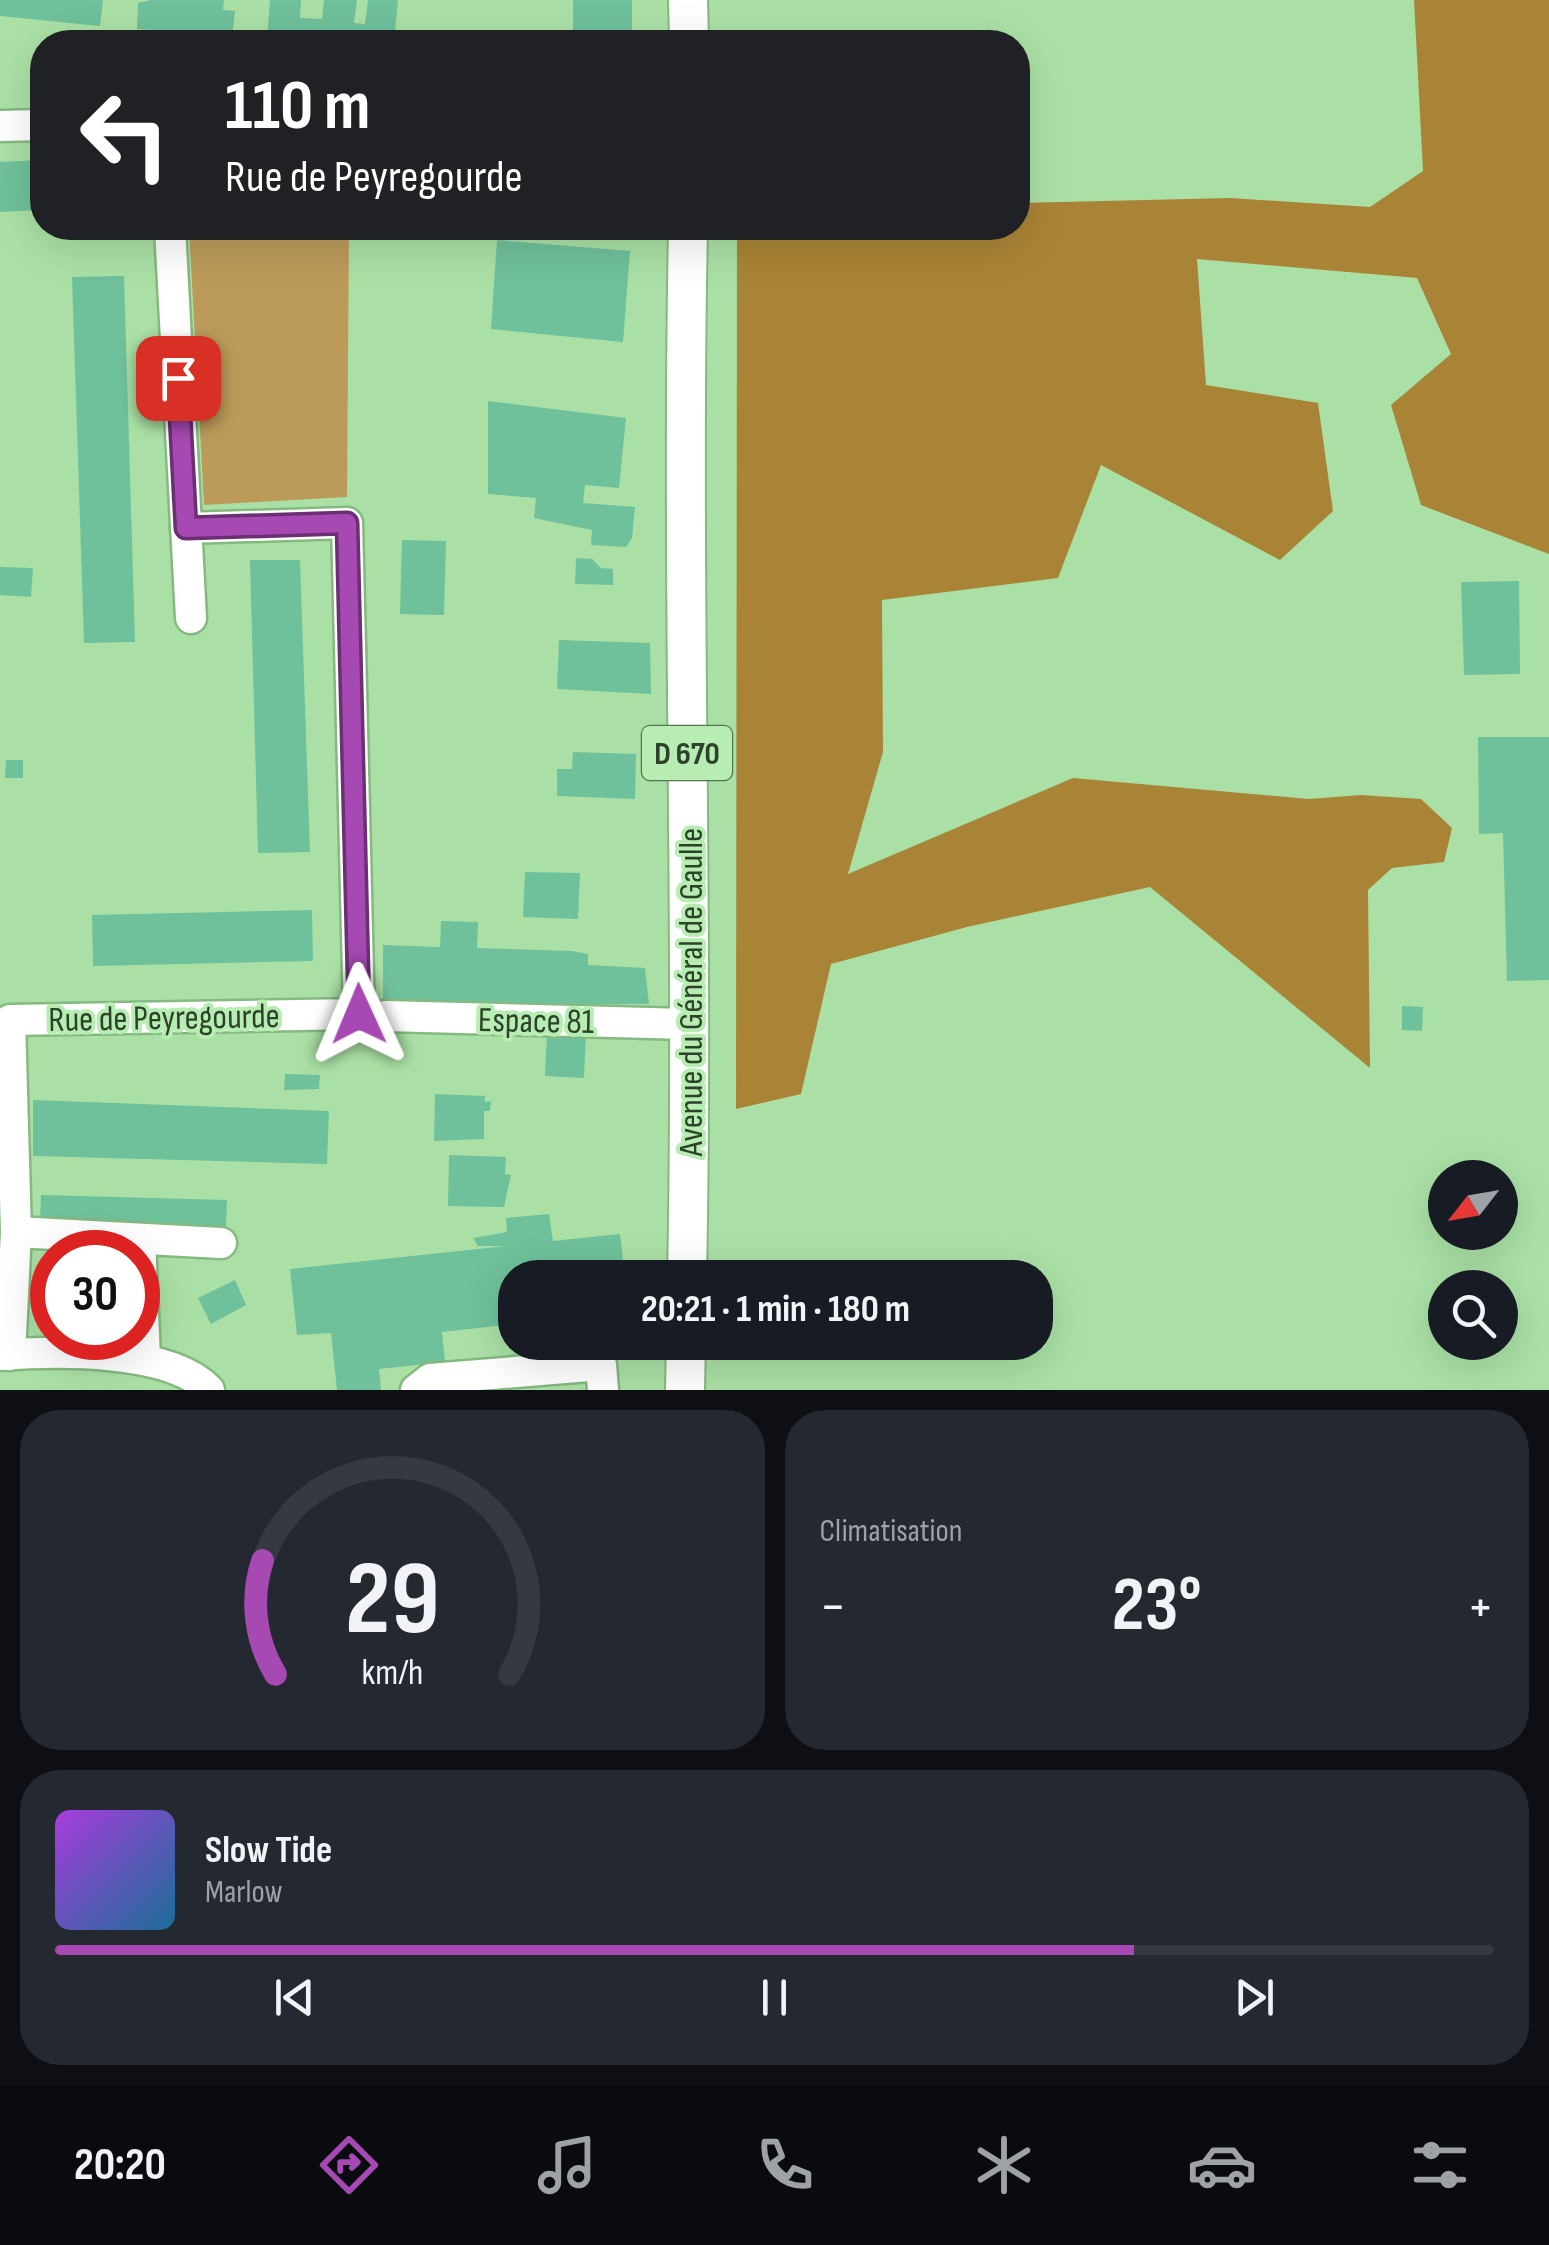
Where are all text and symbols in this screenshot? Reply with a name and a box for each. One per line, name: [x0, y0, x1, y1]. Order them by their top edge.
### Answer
text: 110 m: [225, 65, 371, 149]
icon: left: [60, 70, 190, 200]
text: Rue de Peyregourde: [225, 150, 523, 205]
pin: [136, 336, 221, 421]
icon: arrive: [151, 351, 206, 406]
road number: D 670: [642, 726, 732, 780]
street label: Avenue du Général de Gaulle: [670, 828, 713, 1157]
position arrow: [307, 962, 411, 1066]
street label: Rue de Peyregourde: [48, 995, 280, 1042]
street label: Espace 81: [478, 999, 594, 1044]
north arrow: [1428, 1160, 1518, 1250]
map controls: [1428, 1160, 1518, 1360]
speed limit sign: 30: [30, 1230, 160, 1360]
button: search: [1428, 1270, 1518, 1360]
text: 20:21 · 1 min · 180 m: [641, 1287, 910, 1332]
text: Climatisation: [820, 1512, 963, 1551]
text: 29: [345, 1538, 440, 1663]
text: 23°: [1112, 1561, 1202, 1652]
text: −: [820, 1574, 846, 1641]
text: +: [1467, 1574, 1494, 1641]
text: km/h: [361, 1652, 423, 1695]
text: Slow Tide: [205, 1828, 332, 1873]
text: Marlow: [205, 1873, 283, 1912]
icon: previous: [267, 1970, 322, 2025]
icon: pause: [747, 1970, 802, 2025]
icon: next: [1227, 1970, 1282, 2025]
icon: directions: [314, 2130, 384, 2200]
icon: music: [532, 2130, 602, 2200]
icon: phone: [750, 2130, 820, 2200]
icon: climate: [969, 2130, 1039, 2200]
icon: car: [1187, 2130, 1257, 2200]
icon: filters: [1405, 2130, 1475, 2200]
text: 20:20: [74, 2138, 166, 2193]

